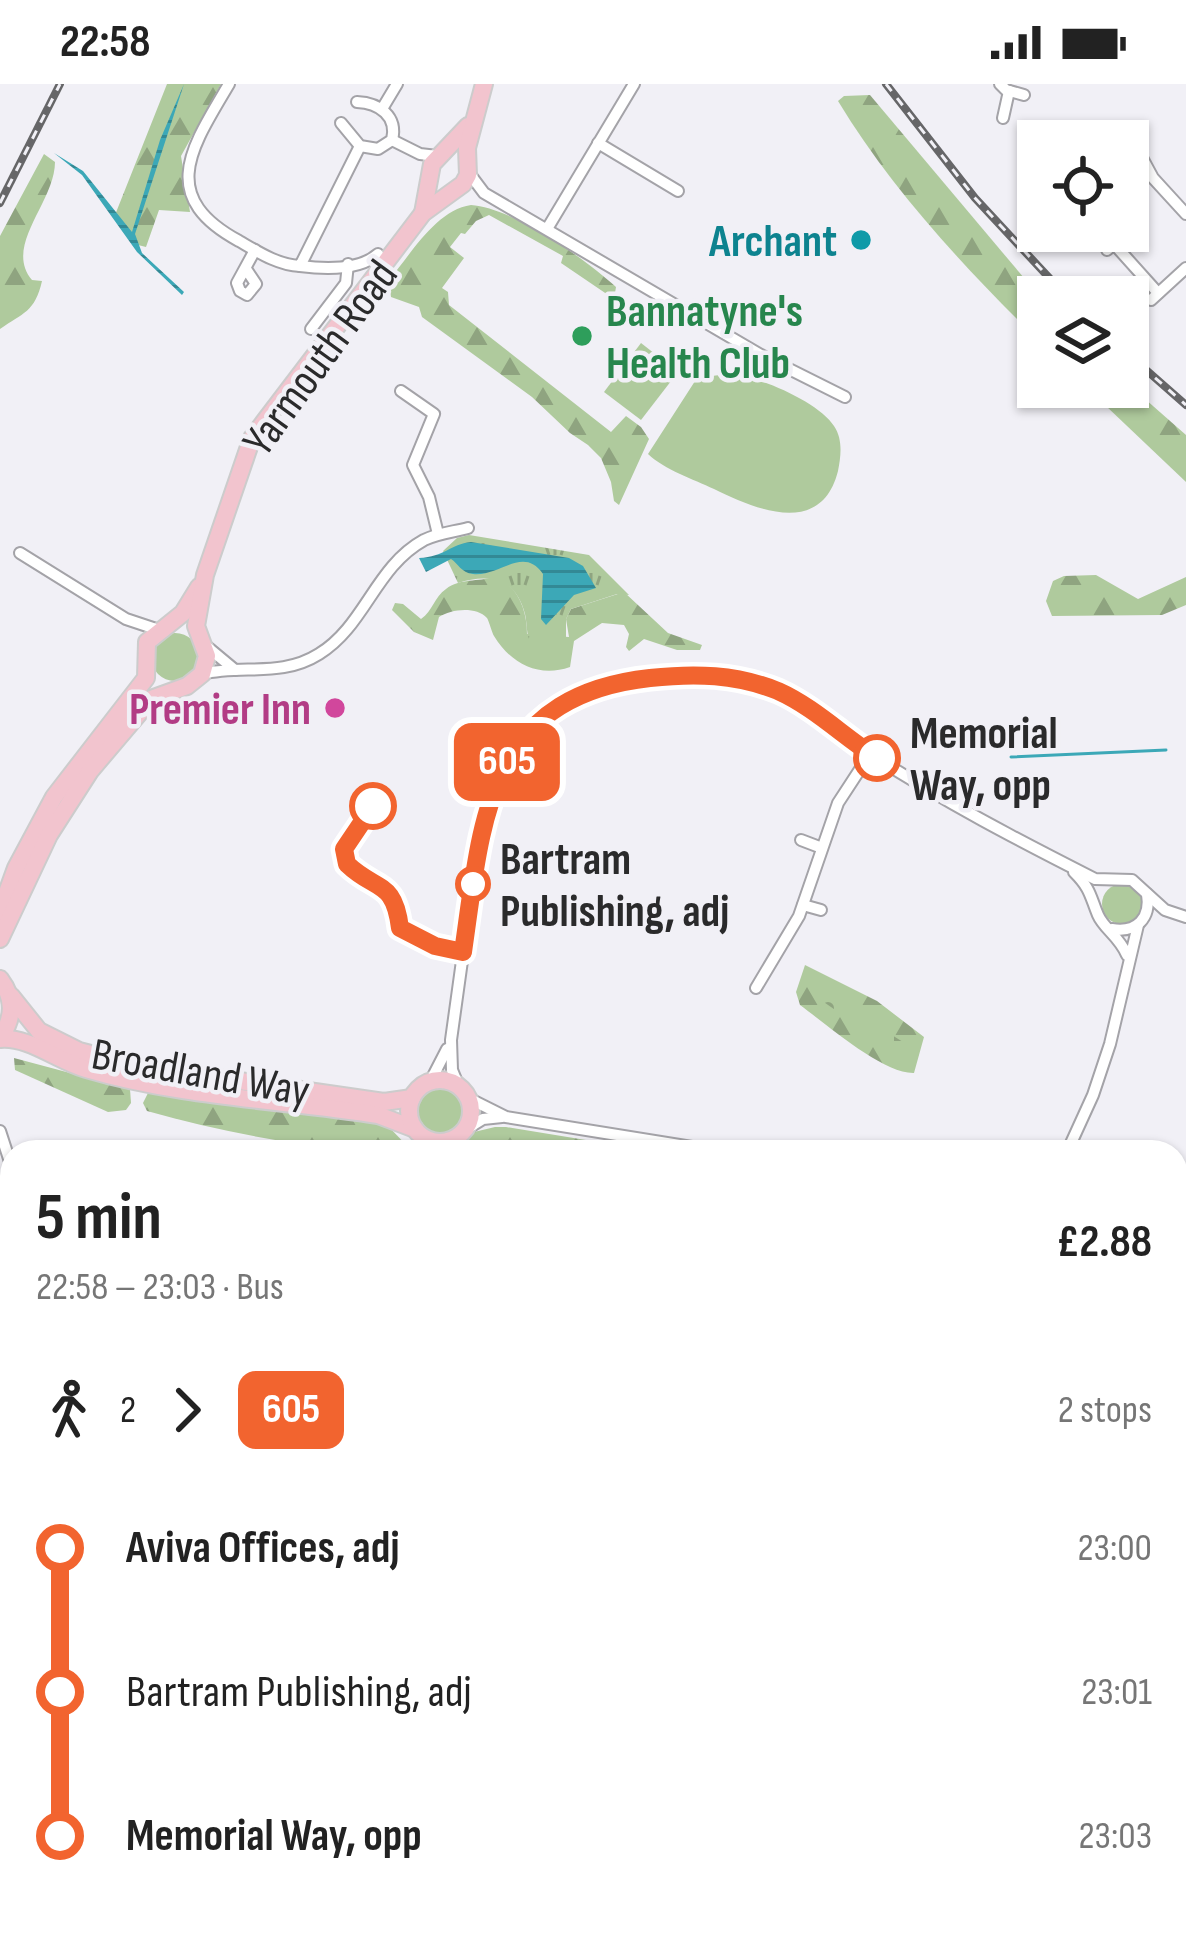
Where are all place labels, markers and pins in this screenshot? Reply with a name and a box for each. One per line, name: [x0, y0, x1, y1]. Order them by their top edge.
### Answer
place label: Archant: [708, 215, 837, 270]
marker: Archant: [848, 227, 874, 253]
place label: Bannatyne's Health Club: [606, 285, 803, 392]
marker: Bannatyne's Health Club: [569, 323, 595, 349]
place label: Premier Inn: [129, 683, 311, 738]
marker: Premier Inn: [322, 695, 348, 721]
place label: Memorial Way, opp: [910, 707, 1058, 814]
marker: Memorial Way, opp: [855, 736, 899, 780]
unlabelled marker: [351, 784, 395, 828]
place label: Bartram Publishing, adj: [500, 833, 729, 940]
marker: Bartram Publishing, adj: [457, 868, 489, 900]

